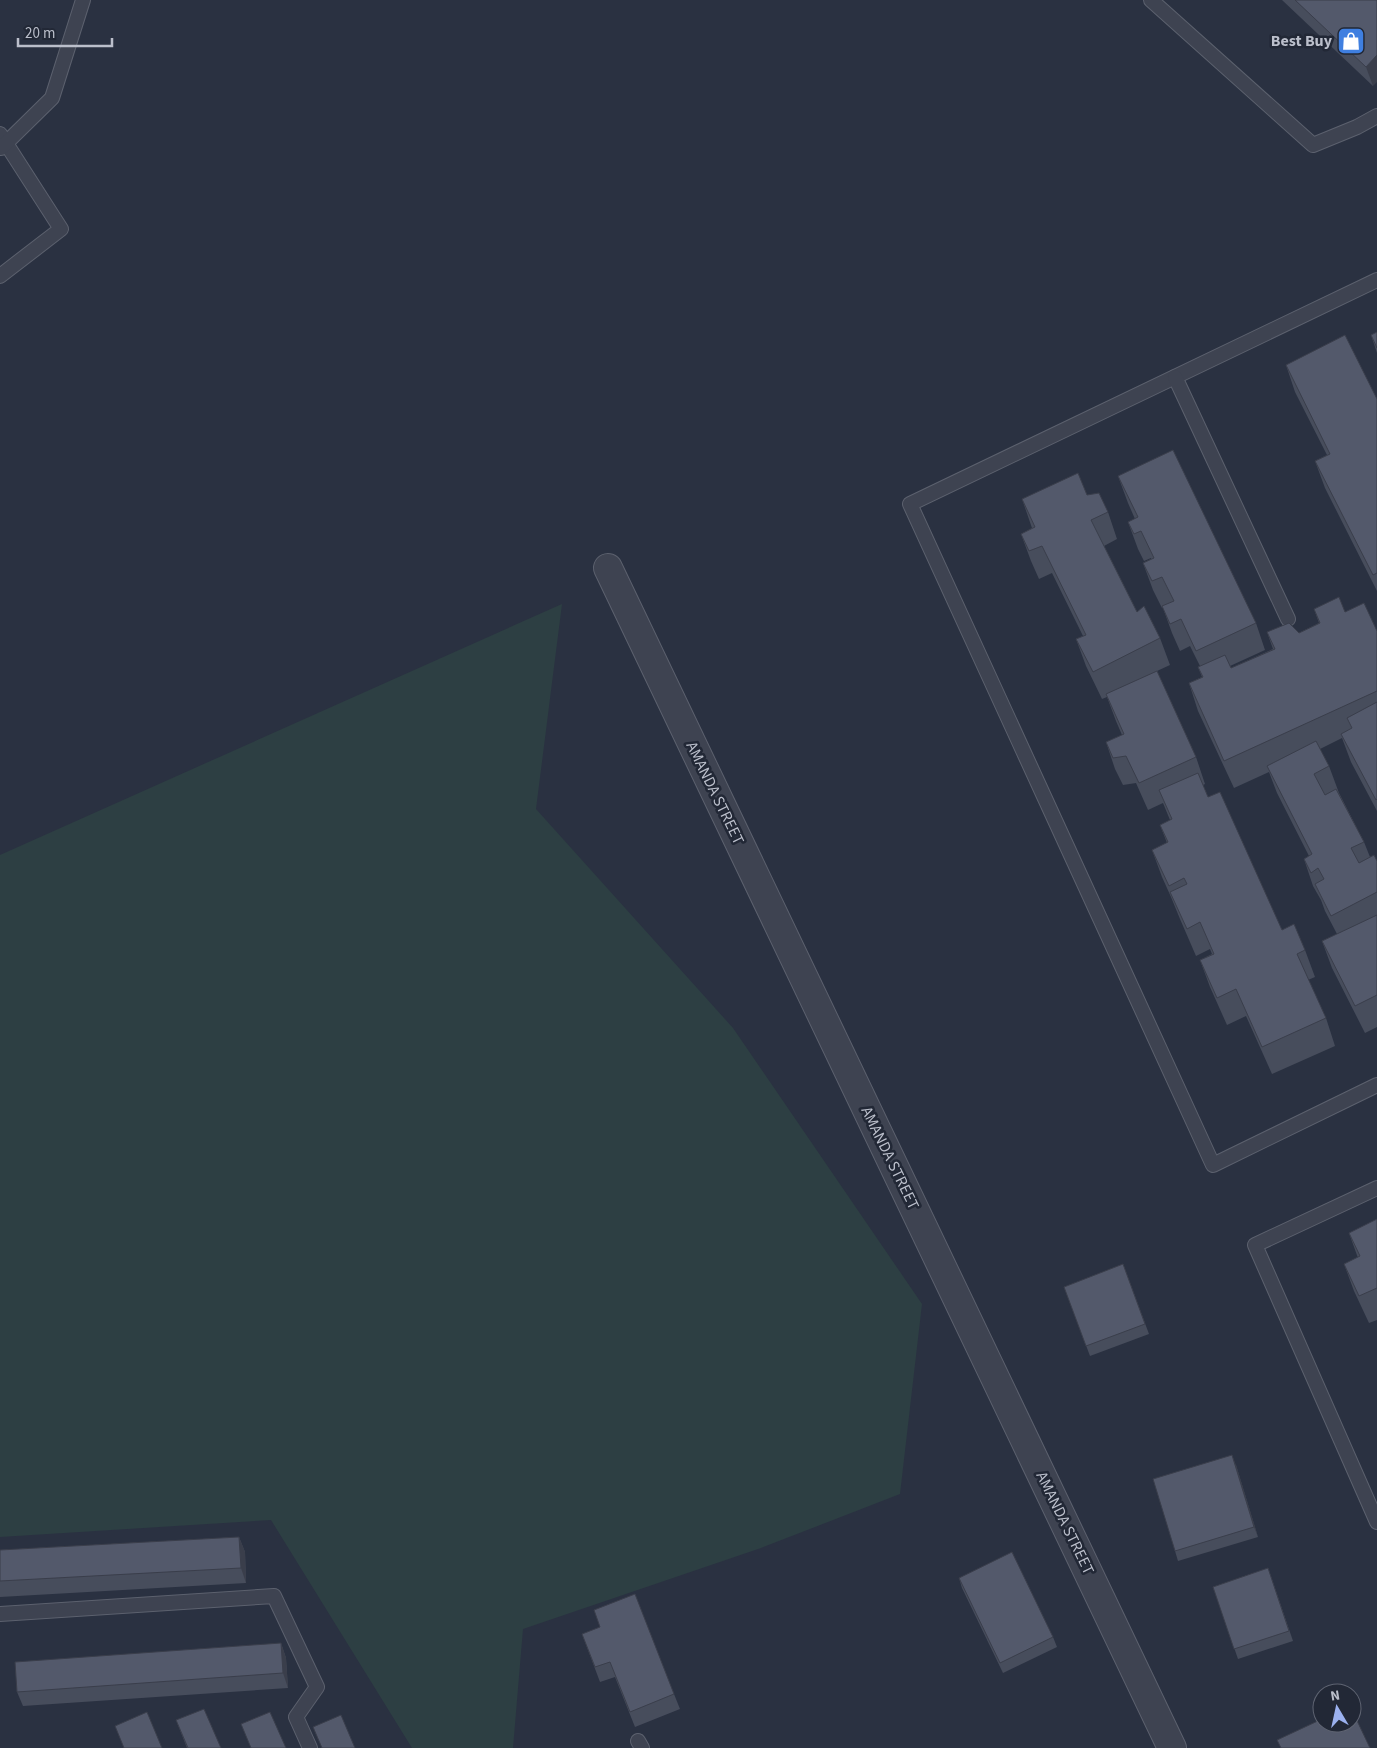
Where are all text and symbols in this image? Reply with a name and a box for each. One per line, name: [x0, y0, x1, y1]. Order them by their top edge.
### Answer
scale bar: [18, 15, 111, 47]
text: 20 m: [25, 23, 55, 44]
shop icon: Best Buy: [1336, 26, 1366, 56]
place label: Best Buy: [1271, 30, 1333, 52]
street label: AMANDA STREET: [681, 738, 750, 849]
street label: AMANDA STREET: [856, 1103, 925, 1214]
street label: AMANDA STREET: [1031, 1468, 1100, 1579]
north arrow: [1312, 1683, 1362, 1733]
text: N: [1329, 1686, 1341, 1707]

